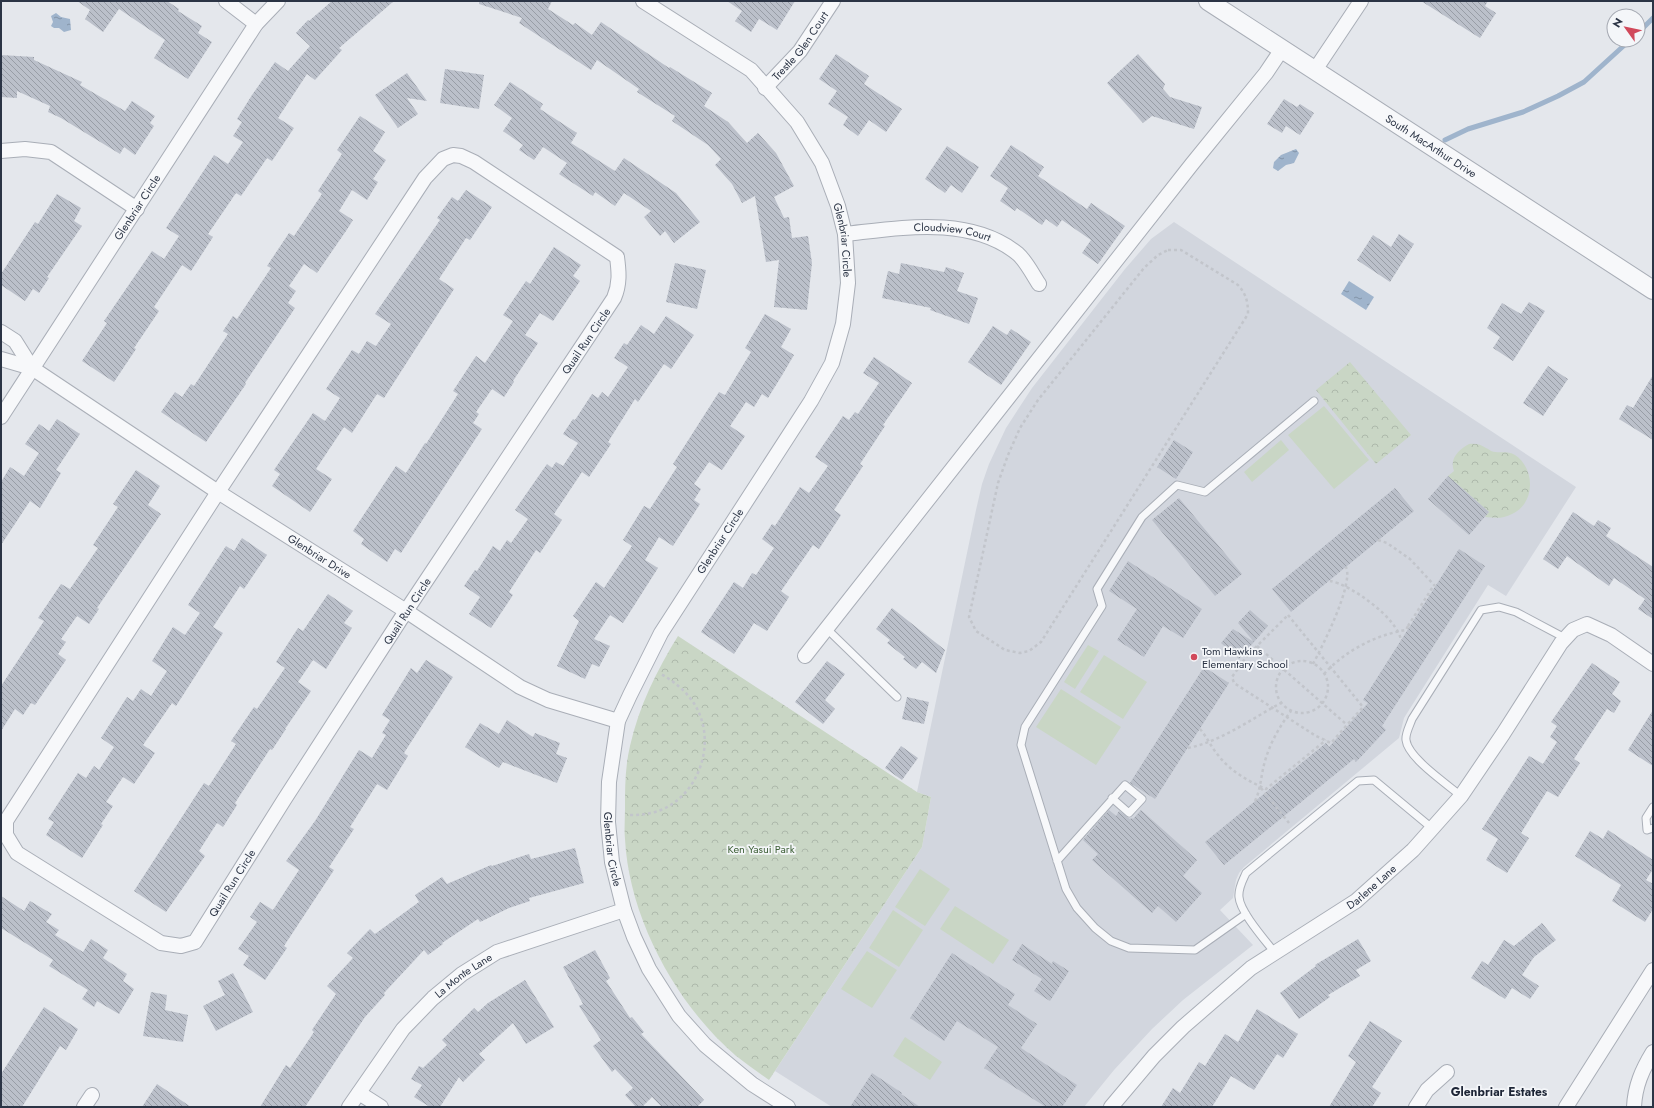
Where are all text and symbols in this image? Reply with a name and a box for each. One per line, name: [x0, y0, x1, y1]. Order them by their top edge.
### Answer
street label: Trestle Glen Court: [768, 8, 832, 84]
north arrow: [1606, 8, 1646, 48]
text: N: [1609, 15, 1627, 31]
street label: South MacArthur Drive: [1382, 110, 1480, 182]
street label: Glenbriar Circle: [110, 171, 164, 243]
street label: Glenbriar Circle: [829, 201, 856, 278]
street label: Cloudview Court: [913, 219, 994, 245]
street label: Quail Run Circle: [558, 304, 614, 377]
street label: Glenbriar Circle: [693, 505, 747, 577]
street label: Glenbriar Drive: [285, 530, 355, 583]
street label: Quail Run Circle: [379, 574, 435, 648]
place label: Tom Hawkins Elementary School: [1202, 643, 1288, 672]
marker: Tom Hawkins Elementary School: [1189, 652, 1199, 662]
street label: Glenbriar Circle: [600, 812, 626, 888]
park label: Ken Yasui Park: [728, 841, 795, 857]
street label: Quail Run Circle: [205, 846, 259, 920]
street label: Darlene Lane: [1343, 861, 1400, 913]
street label: La Monte Lane: [431, 949, 495, 1001]
district label: Glenbriar Estates: [1451, 1083, 1548, 1101]

